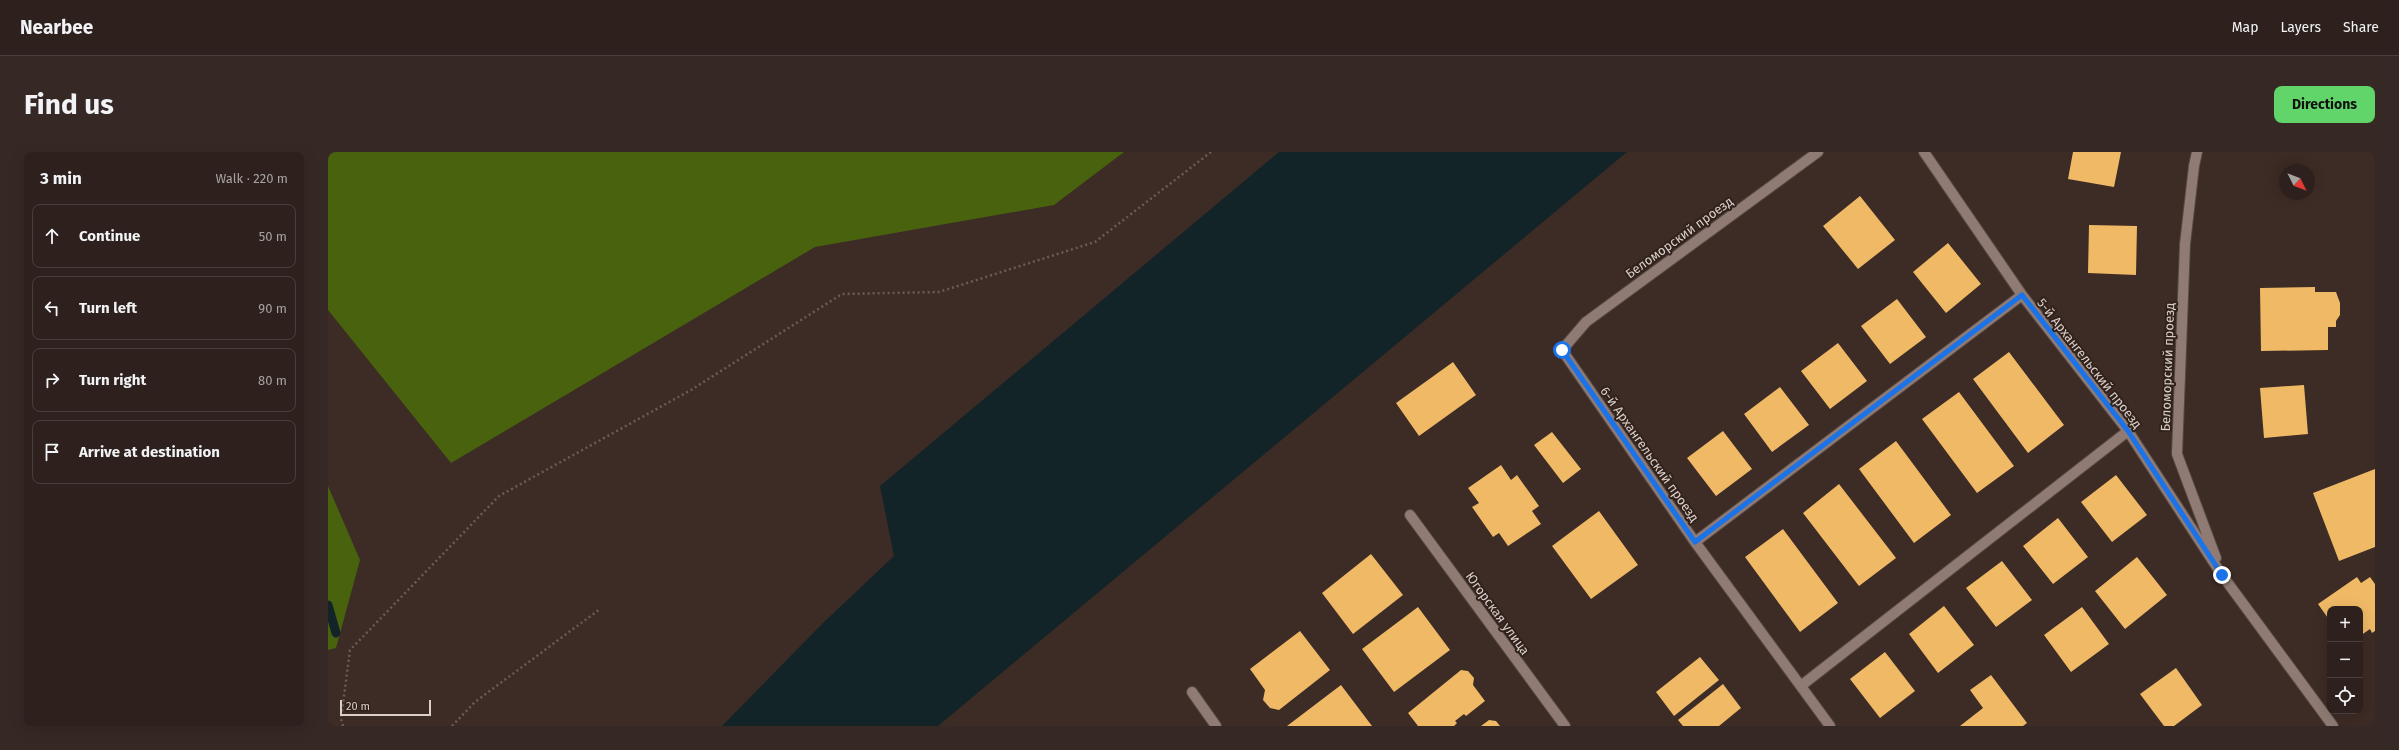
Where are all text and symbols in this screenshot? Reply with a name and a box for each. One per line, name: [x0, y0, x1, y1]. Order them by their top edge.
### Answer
text: Nearbee: [20, 16, 93, 39]
text: Map: [2232, 19, 2258, 36]
text: Layers: [2280, 19, 2321, 36]
text: Share: [2343, 19, 2379, 36]
button: Directions: [2274, 86, 2375, 123]
text: Find us: [24, 88, 114, 121]
north arrow: [2279, 164, 2315, 200]
text: 3 min: [40, 168, 82, 189]
text: Walk · 220 m: [216, 171, 288, 186]
street label: Беломорский проезд: [1623, 193, 1736, 281]
icon: ahead: [41, 225, 63, 247]
text: Continue: [79, 227, 140, 245]
text: 50 m: [259, 229, 287, 244]
street label: 5-й Архангельский проезд: [2034, 295, 2145, 431]
icon: left: [41, 297, 63, 319]
text: Turn left: [79, 299, 137, 317]
text: 90 m: [258, 301, 287, 316]
street label: Беломорский проезд: [2158, 302, 2177, 432]
route start: [1553, 341, 1571, 359]
icon: right: [41, 369, 63, 391]
text: Turn right: [79, 371, 146, 389]
text: 80 m: [258, 373, 287, 388]
street label: 6-й Архангельский проезд: [1597, 384, 1702, 525]
icon: arrive: [41, 441, 63, 463]
text: Arrive at destination: [79, 443, 220, 461]
route end: [2213, 566, 2231, 584]
street label: Югорская улица: [1462, 569, 1533, 658]
map controls: [2327, 606, 2363, 714]
button: +: [2327, 606, 2363, 642]
button: −: [2327, 642, 2363, 678]
button: locate: [2327, 678, 2363, 714]
scale bar: [340, 698, 431, 717]
text: 20 m: [346, 700, 370, 713]

